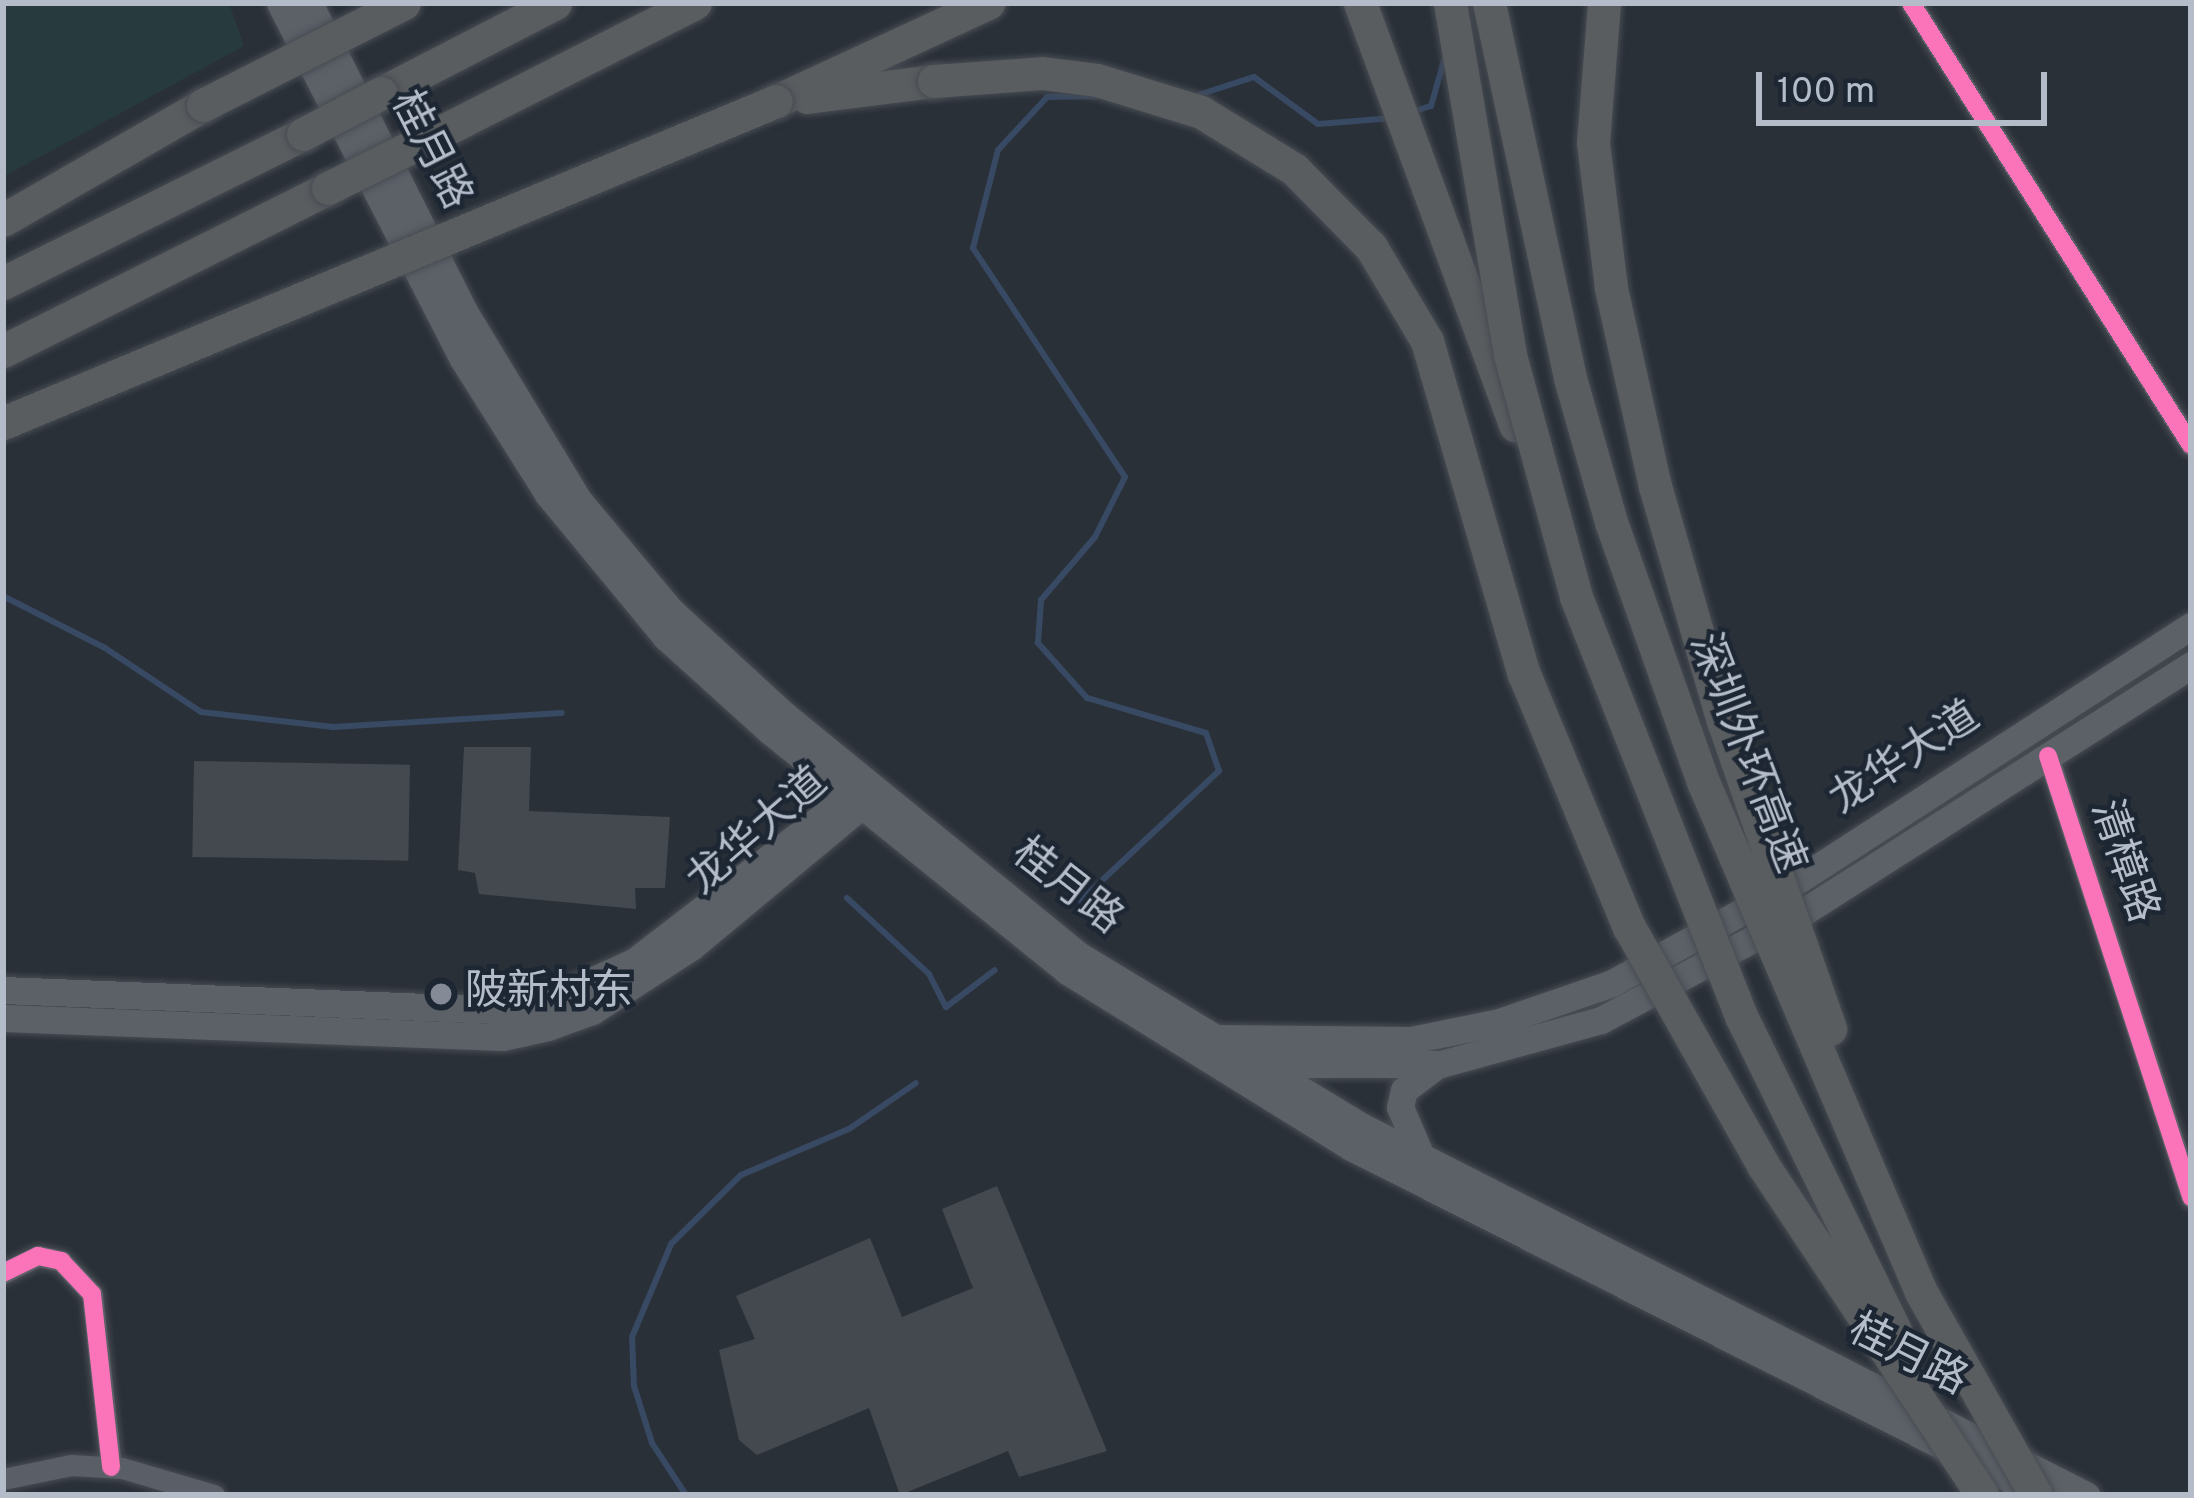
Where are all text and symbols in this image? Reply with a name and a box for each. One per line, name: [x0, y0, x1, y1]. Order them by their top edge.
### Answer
scale bar: [1762, 48, 2053, 122]
text: 100 m: [1777, 70, 1875, 116]
street label: 桂月路: [378, 83, 480, 219]
street label: 深圳外环高速: [1676, 627, 1814, 881]
street label: 龙华大道: [1822, 693, 1990, 827]
street label: 龙华大道: [679, 759, 839, 907]
street label: 清樟路: [2078, 794, 2166, 930]
street label: 桂月路: [1001, 829, 1131, 947]
place label: 陂新村东: [465, 969, 633, 1019]
marker: 陂新村东: [428, 981, 454, 1007]
street label: 桂月路: [1839, 1306, 1975, 1408]

